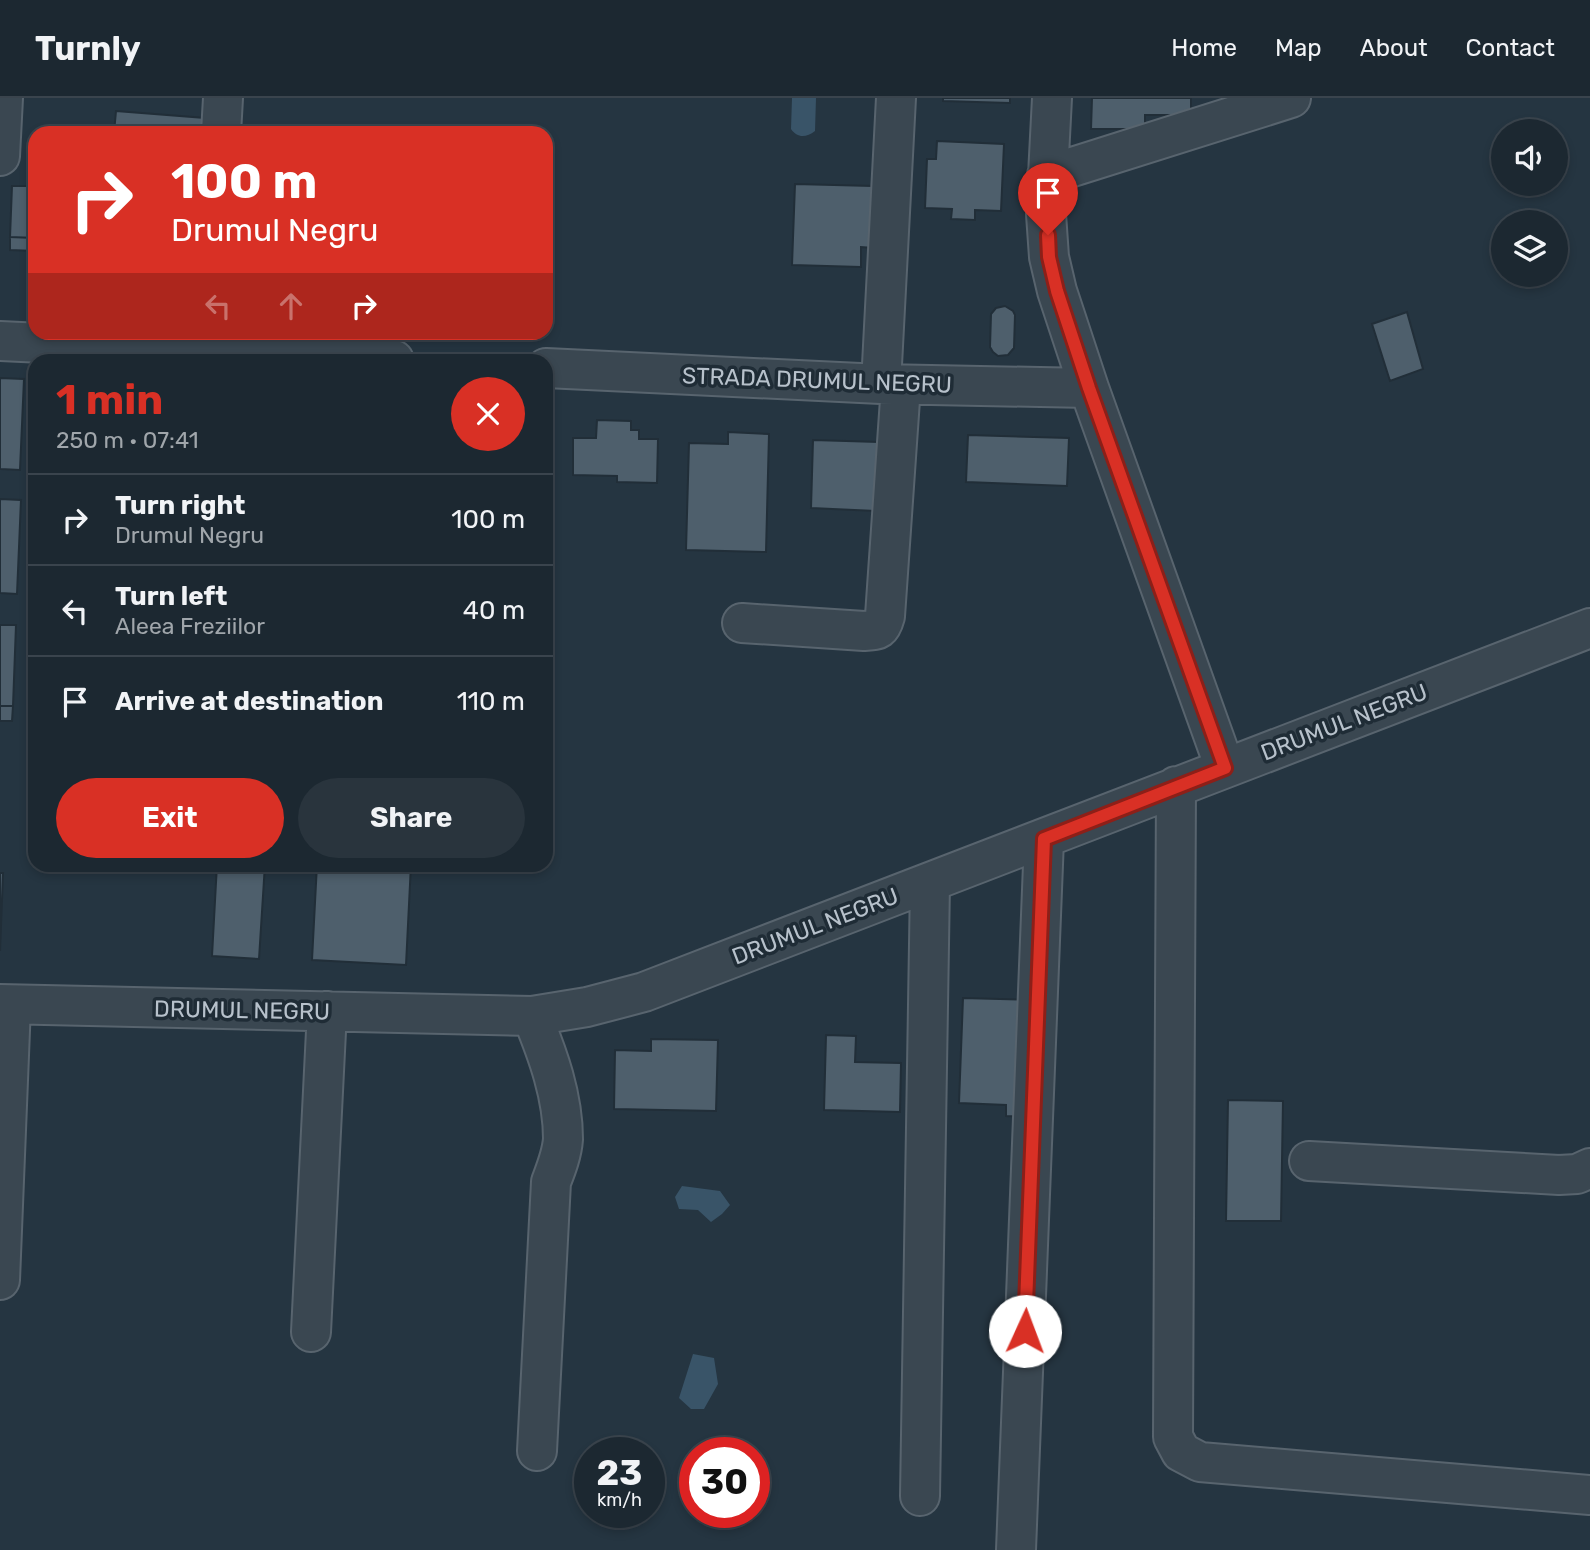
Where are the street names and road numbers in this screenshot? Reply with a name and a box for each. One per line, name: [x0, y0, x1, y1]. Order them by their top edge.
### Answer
street label: STRADA DRUMUL NEGRU: [682, 361, 952, 399]
street label: DRUMUL NEGRU: [1257, 677, 1431, 767]
street label: DRUMUL NEGRU: [728, 881, 902, 971]
street label: DRUMUL NEGRU: [154, 994, 330, 1026]

